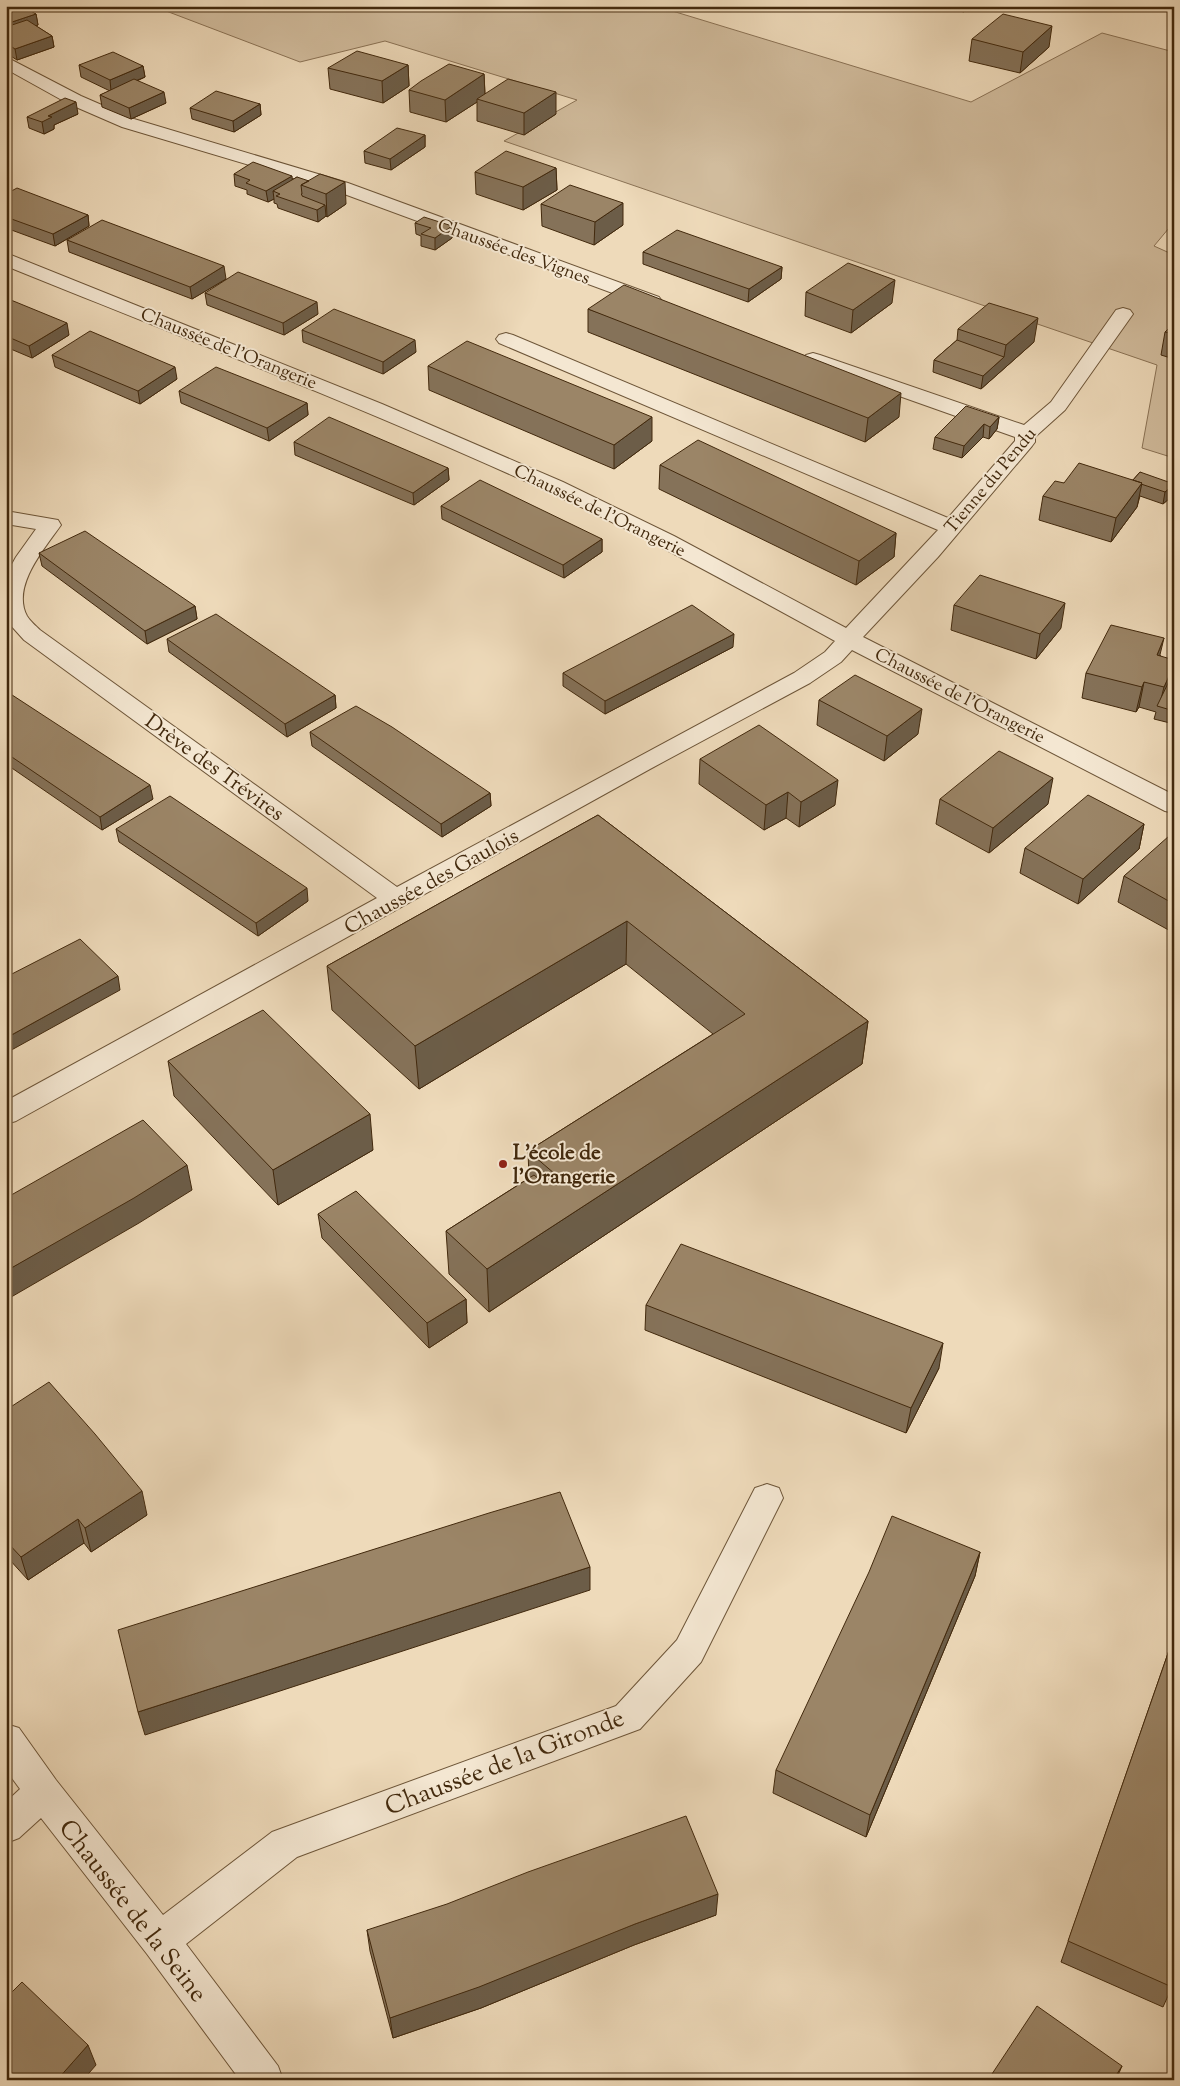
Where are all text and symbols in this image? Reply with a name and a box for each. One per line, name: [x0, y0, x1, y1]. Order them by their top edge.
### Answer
street label: Chaussée des Vignes: [433, 213, 593, 293]
street label: Chaussée de l'Orangerie: [136, 303, 320, 397]
street label: Tienne du Pendu: [939, 423, 1044, 540]
street label: Chaussée de l'Orangerie: [509, 459, 689, 565]
street label: Chaussée de l'Orangerie: [869, 642, 1049, 751]
street label: Drève des Trévires: [138, 708, 290, 829]
street label: Chaussée des Gaulois: [339, 822, 525, 943]
place label: L'école de l'Orangerie: [513, 1139, 616, 1193]
marker: L'école de l'Orangerie: [497, 1158, 509, 1170]
street label: Chaussée de la Gironde: [380, 1702, 630, 1826]
street label: Chaussée de la Seine: [49, 1813, 215, 2011]

